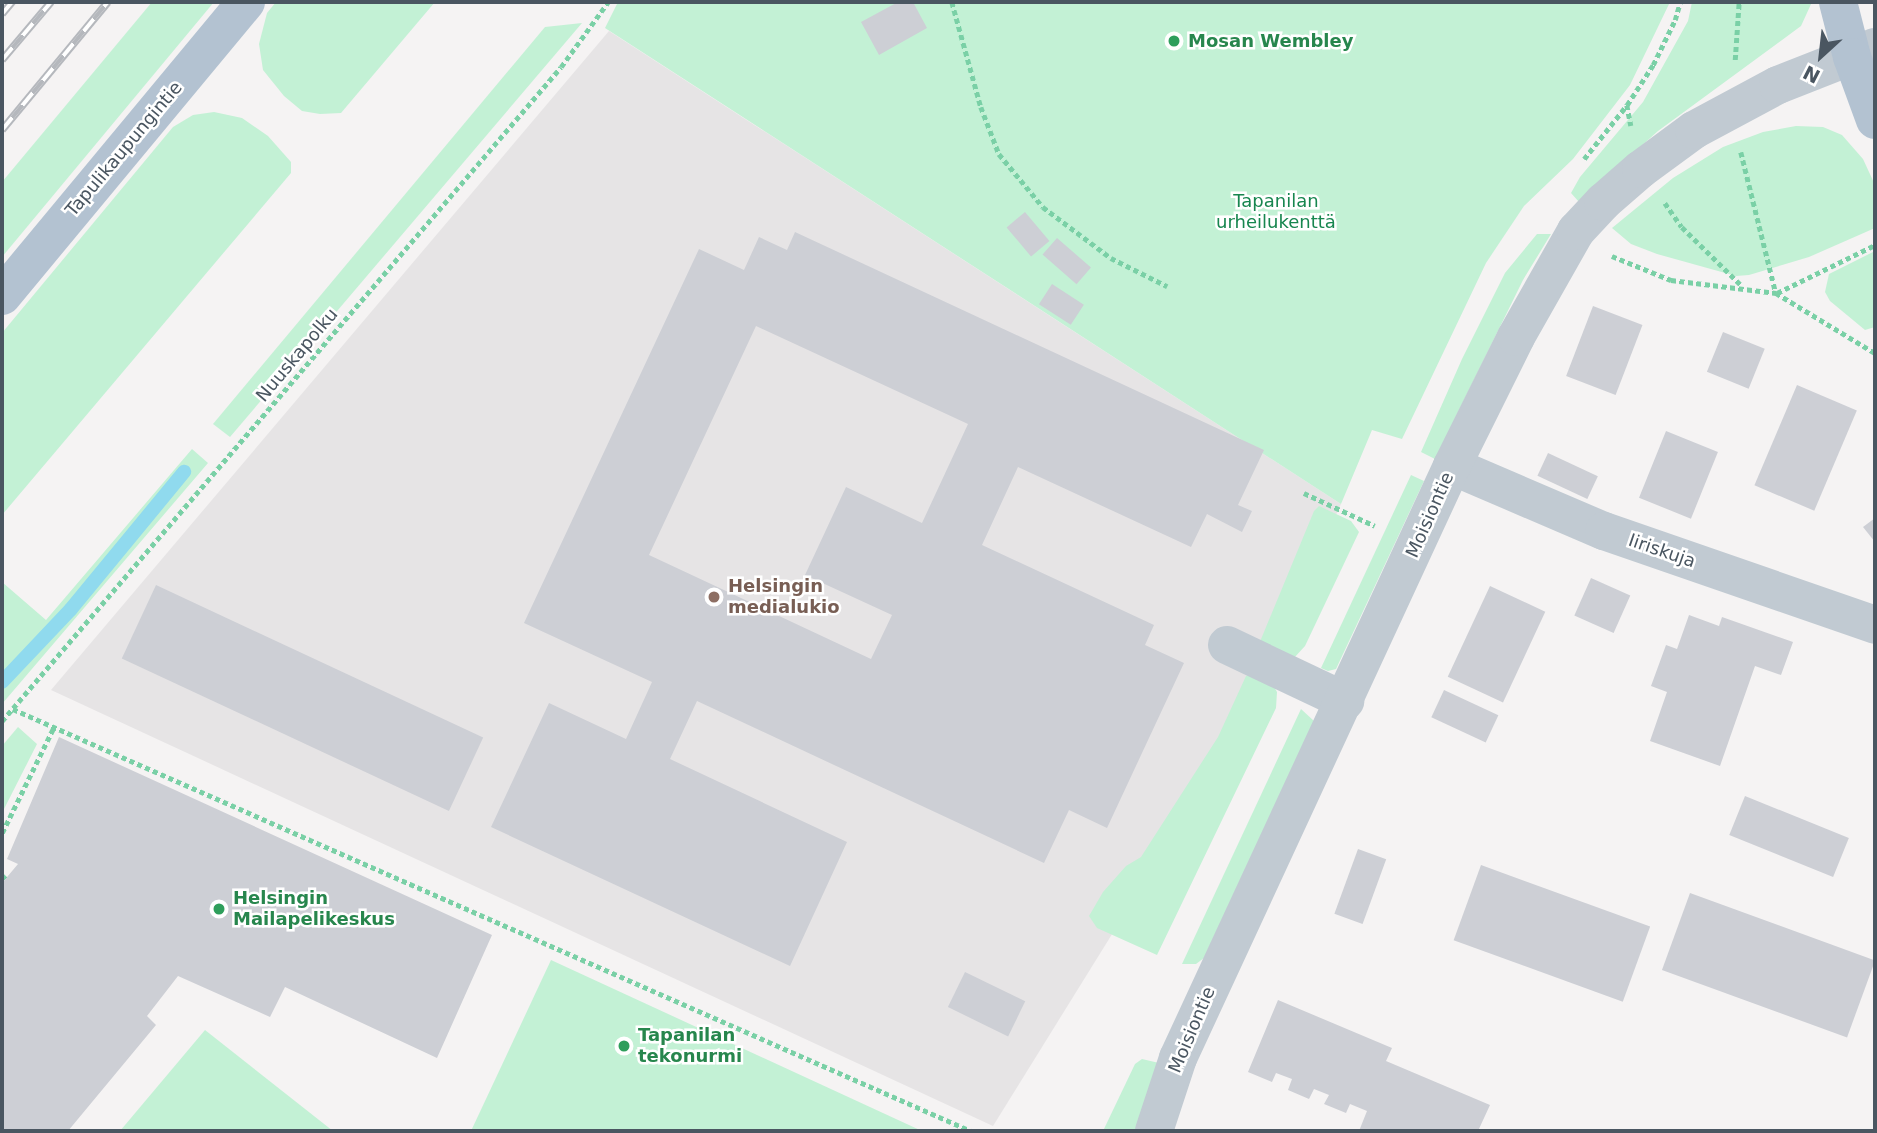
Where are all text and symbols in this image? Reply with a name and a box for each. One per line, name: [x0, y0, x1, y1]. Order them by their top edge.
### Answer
north arrow: [1786, 21, 1856, 91]
place label: Mosan Wembley: [1188, 30, 1353, 52]
marker: Mosan Wembley: [1166, 33, 1182, 49]
text: N: [1799, 61, 1824, 88]
street label: Tapulikaupungintie: [61, 77, 187, 221]
park label: Tapanilan urheilukenttä: [1216, 191, 1336, 234]
street label: Nuuskapolku: [252, 304, 342, 406]
street label: Moisiontie: [1402, 469, 1458, 561]
street label: Iiriskuja: [1626, 529, 1698, 573]
place label: Helsingin medialukio: [728, 576, 840, 618]
marker: Helsingin medialukio: [706, 589, 722, 605]
place label: Helsingin Mailapelikeskus: [233, 888, 395, 930]
marker: Helsingin Mailapelikeskus: [211, 901, 227, 917]
street label: Moisiontie: [1164, 984, 1220, 1076]
place label: Tapanilan tekonurmi: [638, 1025, 742, 1068]
marker: Tapanilan tekonurmi: [616, 1038, 632, 1054]

